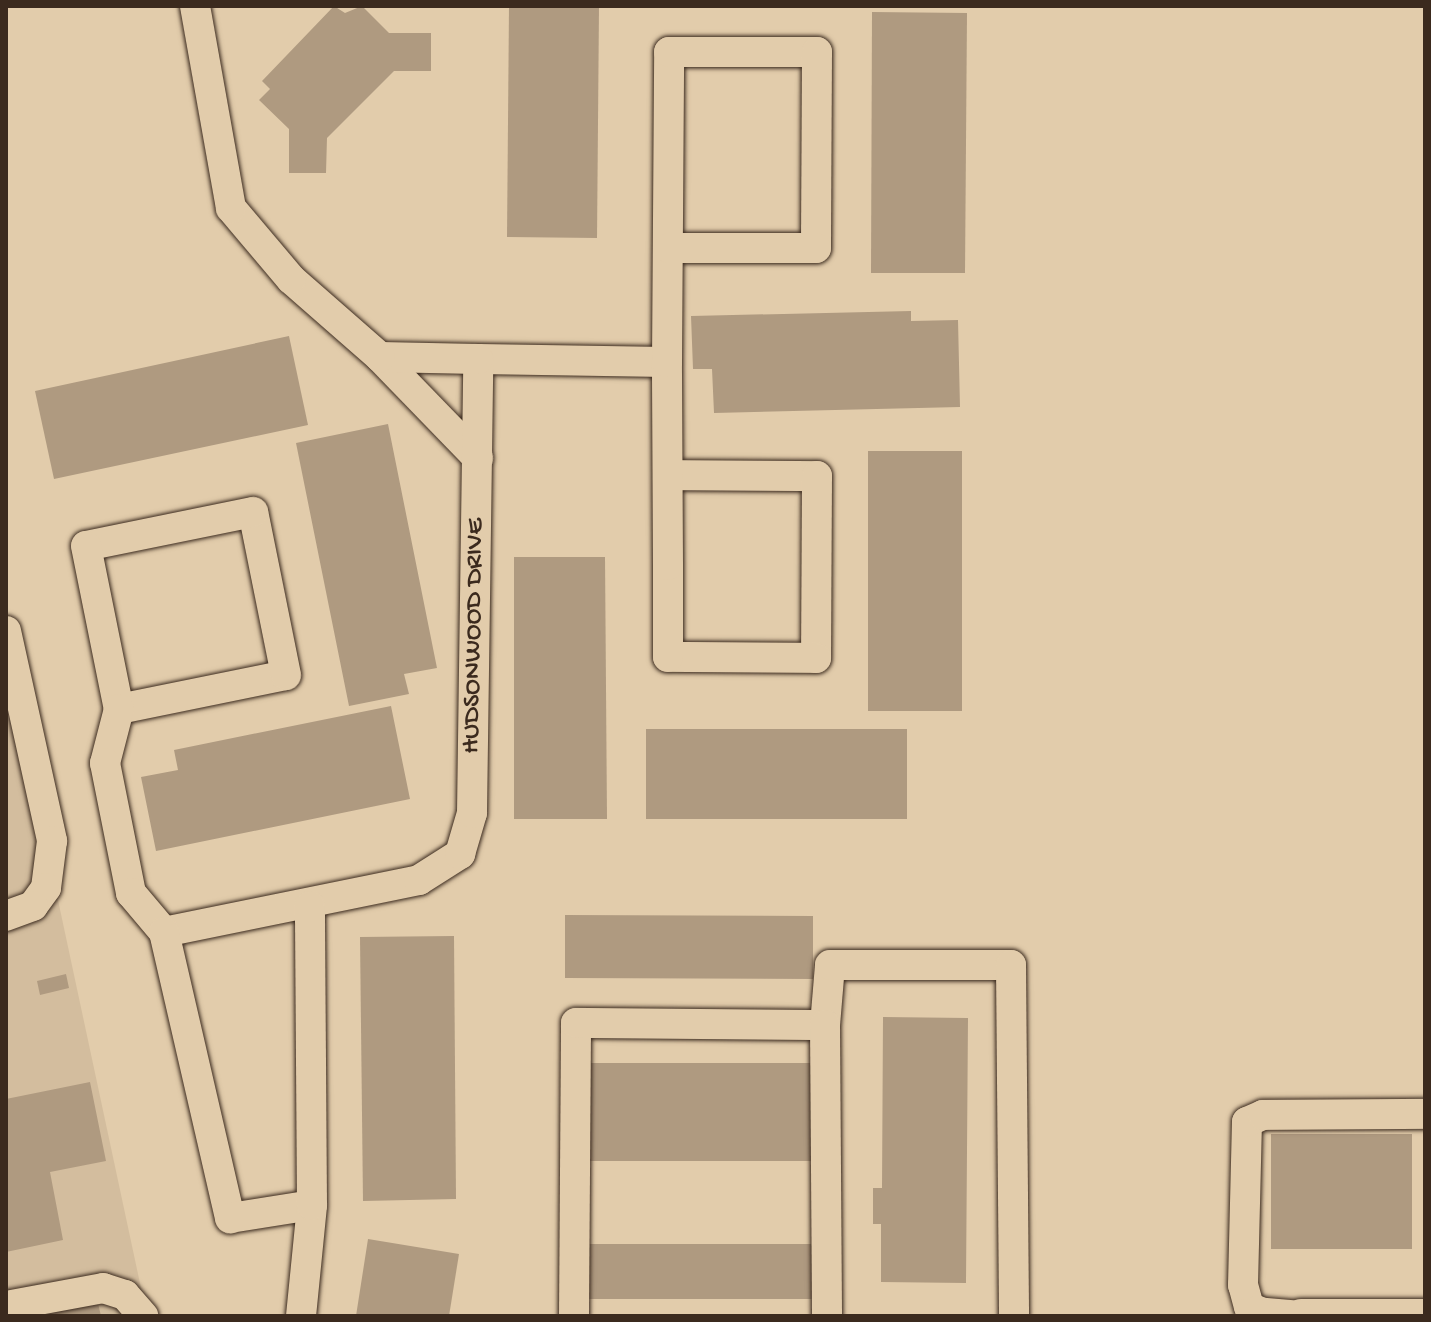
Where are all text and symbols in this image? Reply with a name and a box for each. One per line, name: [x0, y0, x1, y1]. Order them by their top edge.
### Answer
street label: HUDSONWOOD DRIVE: [457, 518, 493, 754]

